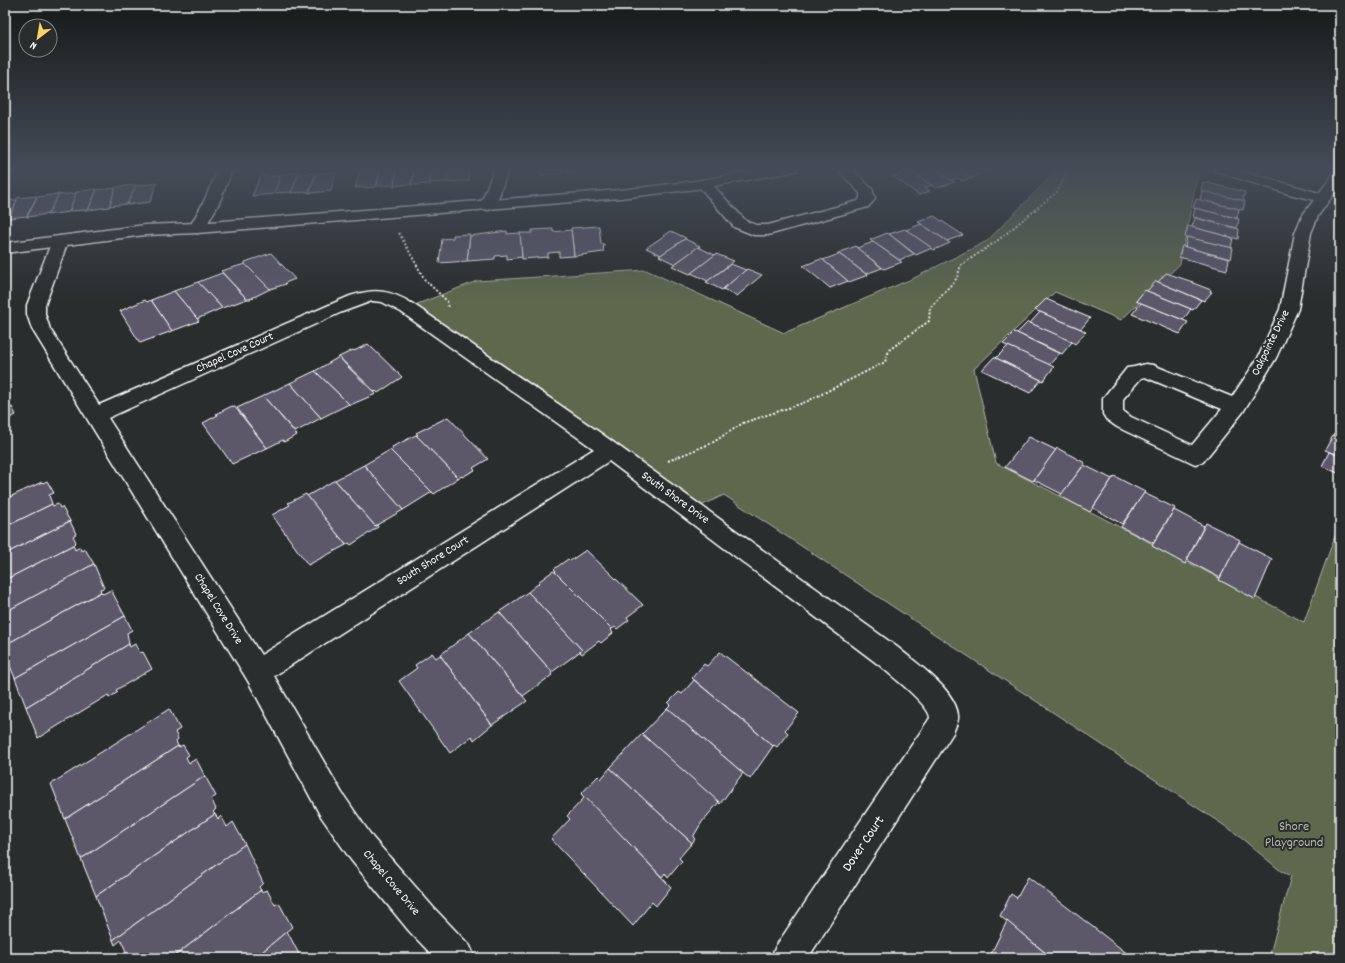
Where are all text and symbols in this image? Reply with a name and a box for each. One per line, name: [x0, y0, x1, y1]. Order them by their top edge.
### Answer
north arrow: [18, 18, 58, 58]
text: N: [27, 36, 40, 53]
street label: Oakpointe Drive: [1248, 307, 1294, 379]
street label: Chapel Cove Court: [194, 328, 277, 378]
street label: South Shore Drive: [638, 468, 712, 528]
street label: South Shore Court: [394, 532, 473, 590]
street label: Chapel Cove Drive: [189, 570, 247, 648]
street label: Dover Court: [838, 812, 890, 876]
park label: Shore Playground: [1265, 817, 1323, 853]
street label: Chapel Cove Drive: [358, 847, 424, 919]

